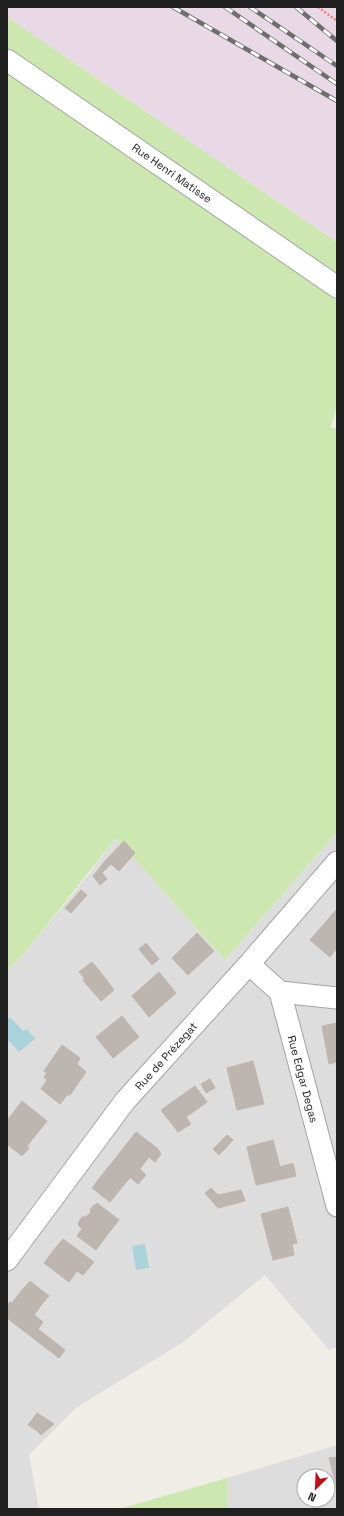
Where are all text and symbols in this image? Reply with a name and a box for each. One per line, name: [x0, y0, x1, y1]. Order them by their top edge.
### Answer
street label: Rue Henri Matisse: [129, 140, 215, 206]
street label: Rue de Prézegat: [132, 1019, 200, 1093]
street label: Rue Edgar Degas: [285, 1034, 321, 1124]
north arrow: [296, 1468, 336, 1508]
text: N: [306, 1489, 318, 1505]

